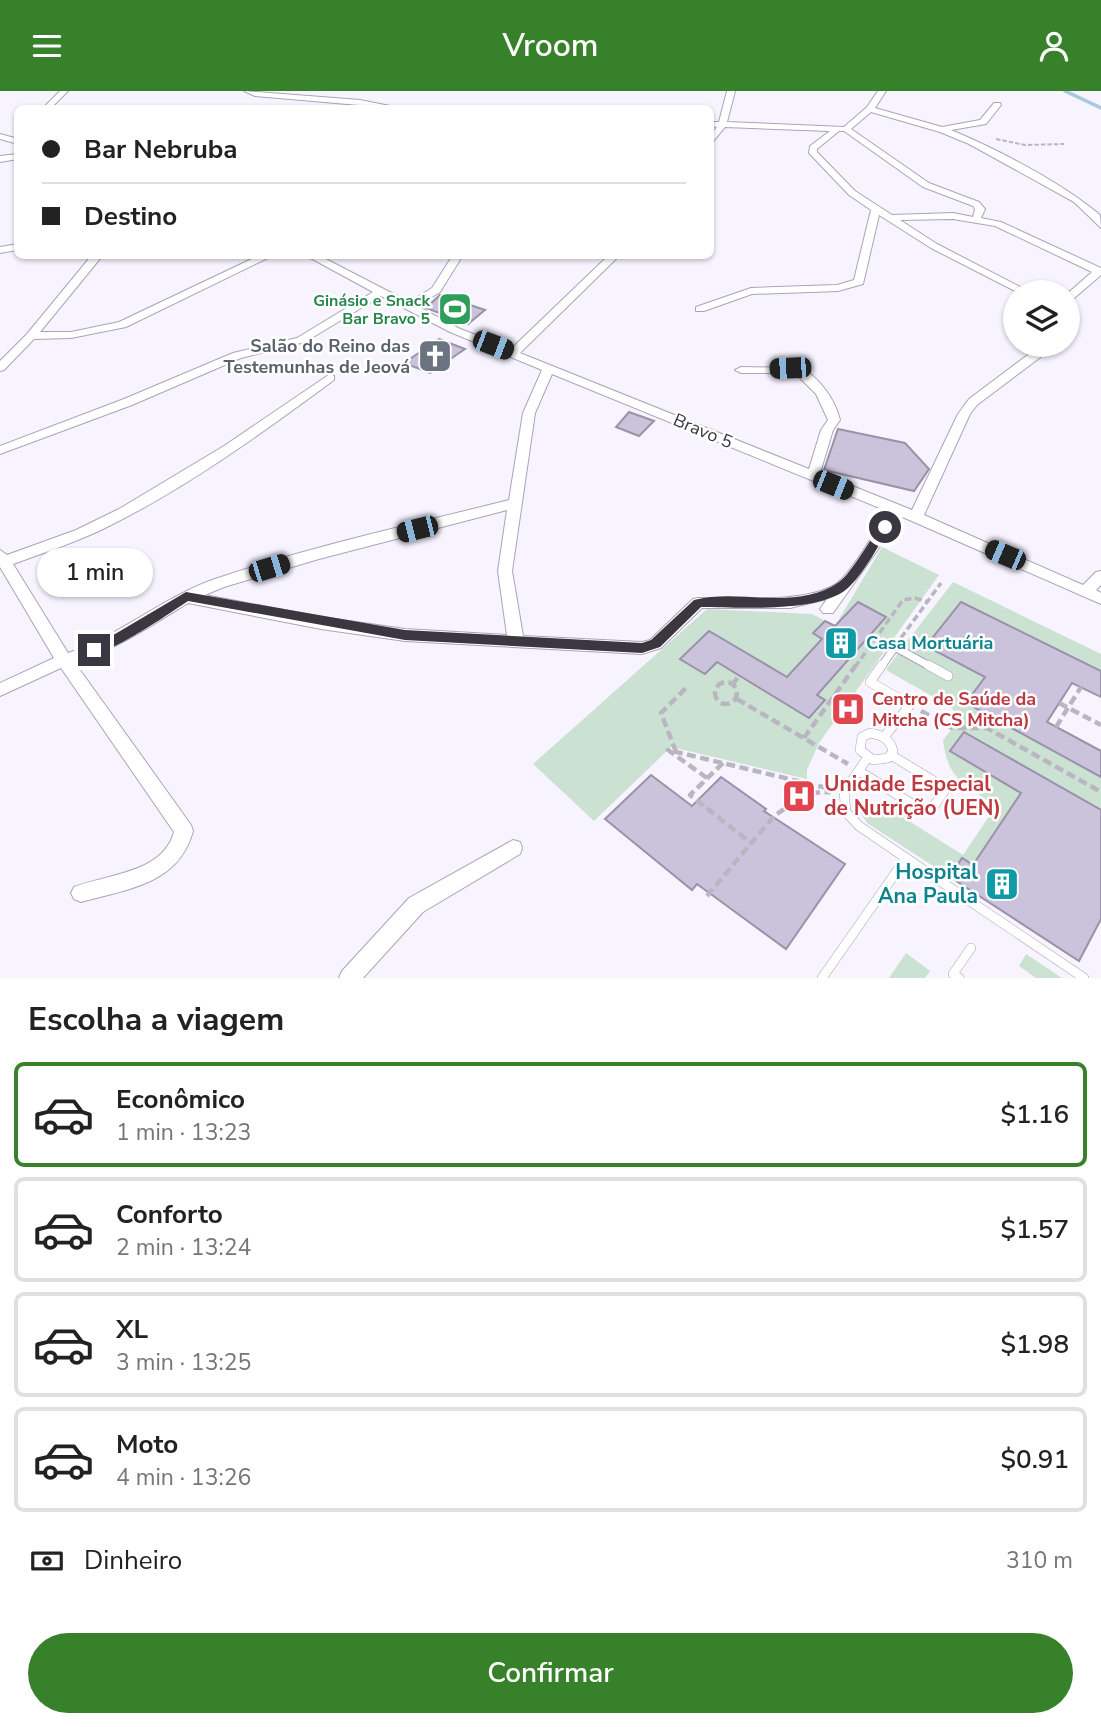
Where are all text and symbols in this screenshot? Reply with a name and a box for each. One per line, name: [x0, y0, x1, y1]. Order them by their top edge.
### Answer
text: Vroom: [502, 24, 599, 67]
icon: menu: [28, 27, 66, 65]
icon: person: [1035, 27, 1073, 65]
text: Bar Nebruba: [84, 132, 238, 167]
text: Destino: [84, 199, 177, 234]
map controls: [1003, 280, 1080, 357]
button: layers: [1003, 280, 1080, 357]
place label: Ginásio e Snack Bar Bravo 5: [313, 290, 430, 330]
sports icon: Ginásio e Snack Bar Bravo 5: [436, 290, 474, 328]
car: [470, 328, 517, 362]
place label: Salão do Reino das Testemunhas de Jeová: [224, 334, 410, 379]
church icon: Salão do Reino das Testemunhas de Jeová: [416, 337, 454, 375]
car: [769, 357, 812, 379]
street label: Bravo 5: [670, 408, 736, 454]
car: [810, 467, 857, 503]
route start: [869, 511, 901, 543]
car: [395, 514, 440, 544]
car: [982, 537, 1029, 573]
callout: 1 min: [36, 549, 152, 597]
car: [246, 552, 293, 584]
text: 1 min: [66, 557, 124, 588]
building icon: Casa Mortuária: [822, 624, 860, 662]
place label: Casa Mortuária: [866, 631, 993, 655]
route end: [78, 634, 110, 666]
place label: Centro de Saúde da Mitcha (CS Mitcha): [872, 687, 1036, 732]
hospital icon: Centro de Saúde da Mitcha (CS Mitcha): [829, 690, 867, 728]
place label: Unidade Especial de Nutrição (UEN): [824, 770, 1001, 822]
hospital icon: Unidade Especial de Nutrição (UEN): [780, 777, 818, 815]
place label: Hospital Ana Paula: [878, 858, 978, 910]
building icon: Hospital Ana Paula: [983, 865, 1021, 903]
text: Escolha a viagem: [28, 998, 284, 1041]
text: Econômico: [116, 1082, 245, 1117]
icon: car: [32, 1083, 95, 1146]
text: $1.16: [1000, 1097, 1069, 1132]
text: 1 min · 13:23: [116, 1117, 251, 1148]
text: Conforto: [116, 1197, 223, 1232]
icon: car: [32, 1198, 95, 1261]
text: $1.57: [1000, 1212, 1069, 1247]
text: 2 min · 13:24: [116, 1232, 251, 1263]
text: XL: [116, 1312, 148, 1347]
icon: car: [32, 1313, 95, 1376]
text: $1.98: [1000, 1327, 1069, 1362]
text: 3 min · 13:25: [116, 1347, 251, 1378]
text: Moto: [116, 1427, 178, 1462]
icon: car: [32, 1428, 95, 1491]
text: $0.91: [1000, 1442, 1069, 1477]
text: 4 min · 13:26: [116, 1462, 251, 1493]
icon: cash: [28, 1542, 66, 1580]
text: Dinheiro: [84, 1543, 182, 1578]
text: 310 m: [1006, 1545, 1073, 1576]
button: Confirmar: [28, 1633, 1073, 1713]

